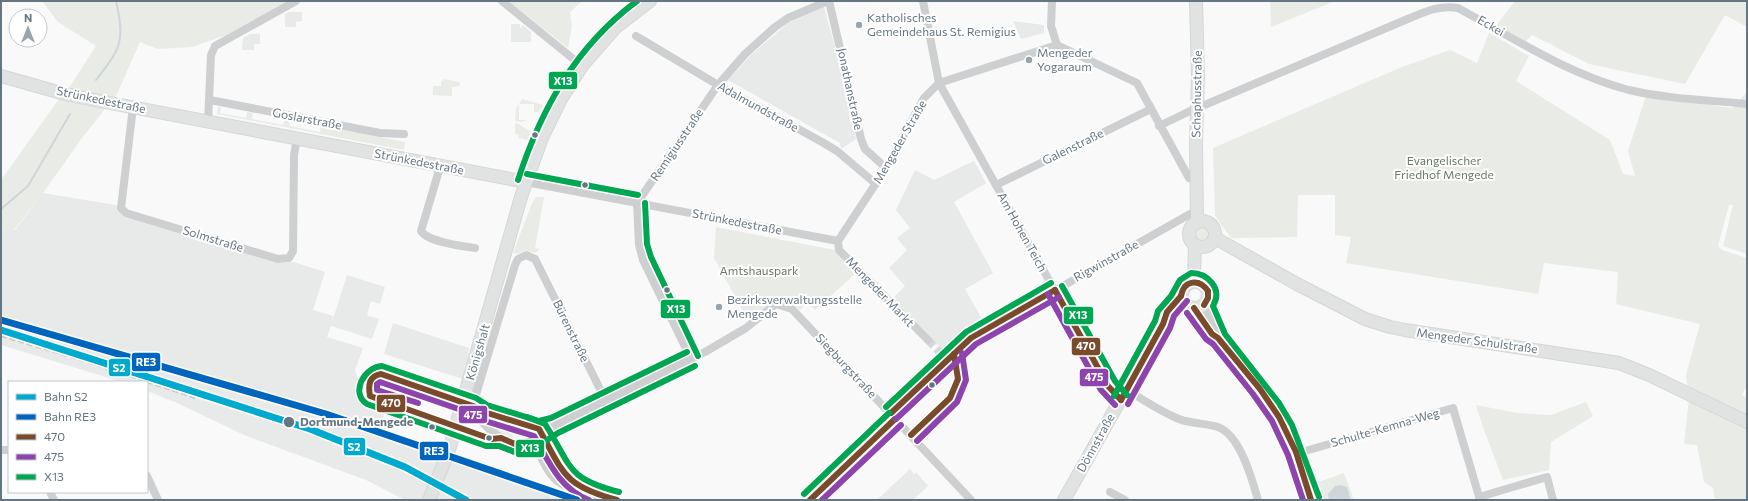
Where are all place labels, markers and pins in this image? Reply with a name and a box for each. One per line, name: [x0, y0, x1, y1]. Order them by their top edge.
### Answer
place label: Katholisches Gemeindehaus St. Remigius: [867, 10, 1016, 38]
marker: Katholisches Gemeindehaus St. Remigius: [854, 20, 864, 30]
place label: Mengeder Yogaraum: [1037, 45, 1093, 73]
marker: Mengeder Yogaraum: [1024, 55, 1034, 65]
unlabelled marker: [530, 130, 540, 140]
unlabelled marker: [580, 180, 590, 190]
unlabelled marker: [662, 285, 672, 295]
place label: Bezirksverwaltungsstelle Mengede: [727, 292, 862, 320]
marker: Bezirksverwaltungsstelle Mengede: [714, 302, 724, 312]
unlabelled marker: [927, 380, 937, 390]
place label: Dortmund-Mengede: [300, 414, 413, 428]
marker: Dortmund-Mengede: [282, 415, 296, 429]
unlabelled marker: [427, 422, 437, 432]
unlabelled marker: [484, 433, 494, 443]

